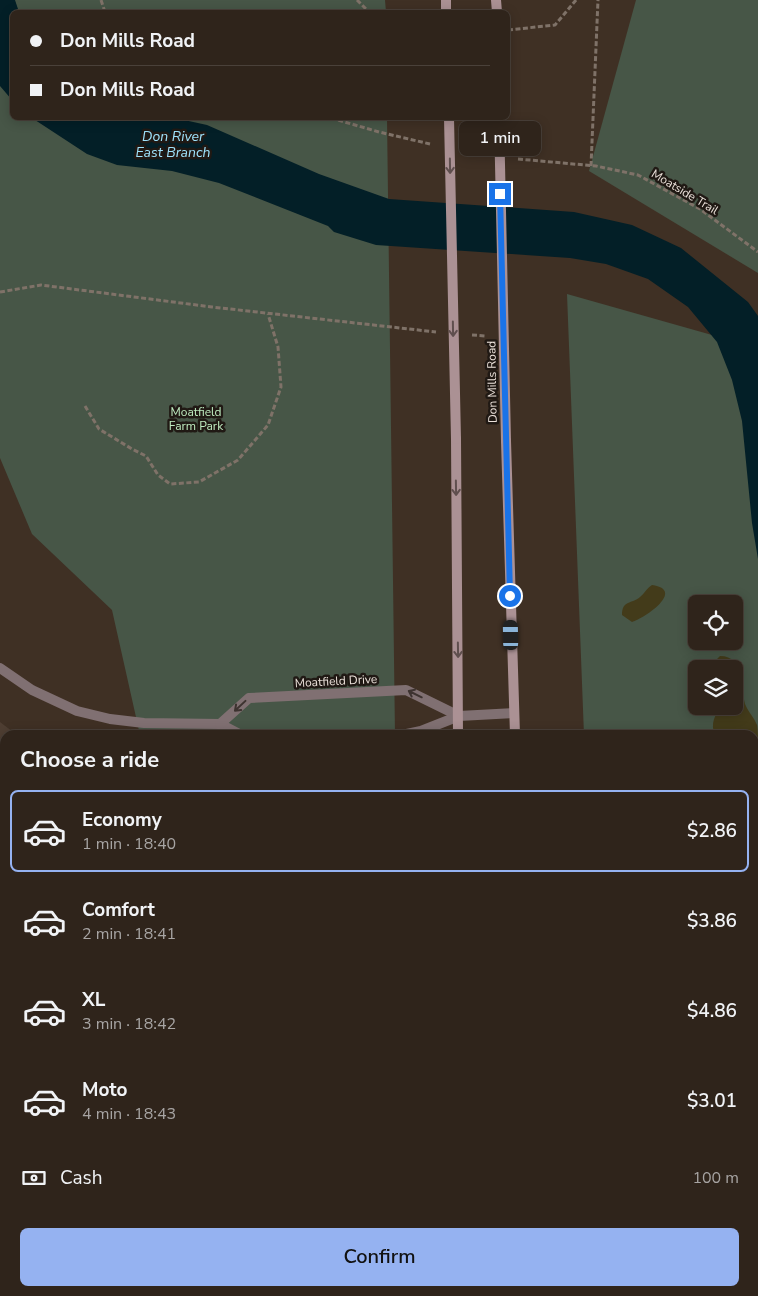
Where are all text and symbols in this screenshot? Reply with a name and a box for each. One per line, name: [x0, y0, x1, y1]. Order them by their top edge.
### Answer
text: Don Mills Road: [60, 28, 195, 54]
text: Don Mills Road: [60, 77, 195, 103]
callout: 1 min: [459, 121, 541, 156]
water label: Don River East Branch: [136, 127, 210, 162]
text: 1 min: [480, 127, 520, 149]
one-way arrow: [445, 158, 454, 174]
street label: Moatside Trail: [648, 166, 722, 219]
route end: [489, 183, 511, 205]
one-way arrow: [448, 320, 458, 336]
street label: Don Mills Road: [483, 341, 501, 423]
park label: Moatfield Farm Park: [169, 404, 224, 434]
one-way arrow: [451, 479, 461, 495]
route start: [499, 585, 521, 607]
map controls: [688, 595, 743, 715]
button: locate: [688, 595, 743, 650]
car: [503, 620, 518, 650]
one-way arrow: [453, 642, 463, 658]
button: layers: [688, 660, 743, 715]
street label: Moatfield Drive: [294, 671, 378, 691]
one-way arrow: [408, 689, 423, 698]
one-way arrow: [233, 700, 246, 712]
text: Choose a ride: [20, 745, 159, 775]
text: Economy: [82, 807, 162, 833]
icon: car: [22, 809, 67, 854]
text: $2.86: [687, 818, 737, 844]
text: 1 min · 18:40: [82, 833, 176, 855]
text: Comfort: [82, 897, 155, 923]
icon: car: [22, 899, 67, 944]
text: $3.86: [687, 908, 737, 934]
text: 2 min · 18:41: [82, 923, 176, 945]
text: XL: [82, 987, 105, 1013]
icon: car: [22, 989, 67, 1034]
text: $4.86: [687, 998, 737, 1024]
text: 3 min · 18:42: [82, 1013, 176, 1035]
text: Moto: [82, 1077, 128, 1103]
icon: car: [22, 1079, 67, 1124]
text: $3.01: [687, 1088, 737, 1114]
text: 4 min · 18:43: [82, 1103, 176, 1125]
icon: cash: [20, 1164, 48, 1192]
text: Cash: [60, 1165, 102, 1191]
text: 100 m: [692, 1167, 739, 1189]
button: Confirm: [20, 1228, 739, 1286]

